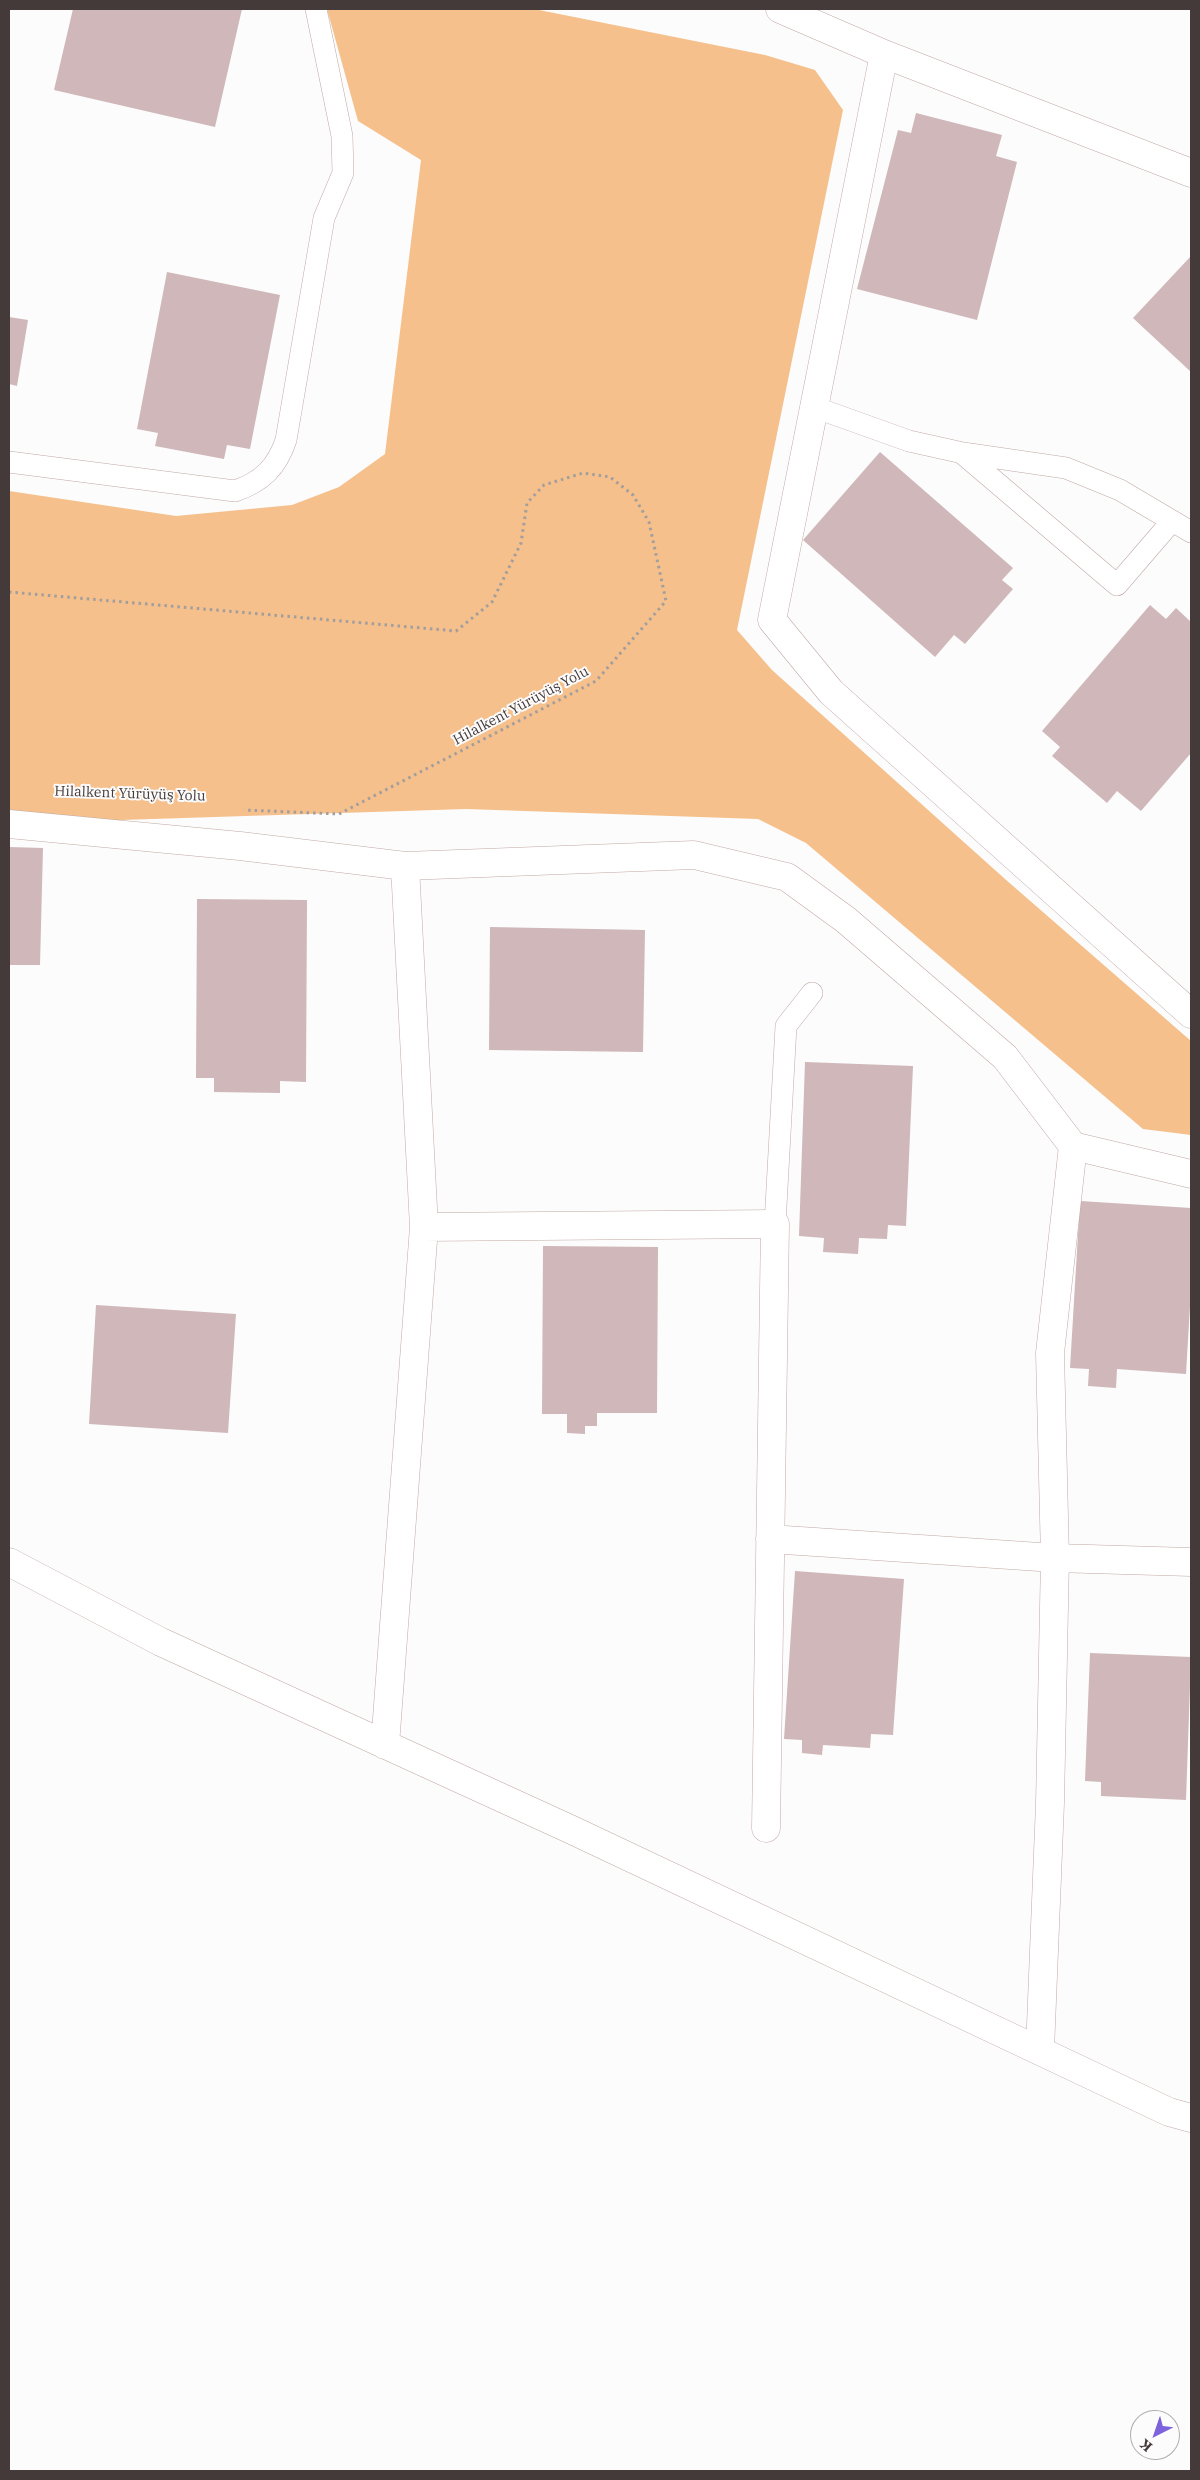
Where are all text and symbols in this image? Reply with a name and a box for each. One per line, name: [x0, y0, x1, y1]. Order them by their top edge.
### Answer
street label: Hilalkent Yürüyüş Yolu: [450, 663, 592, 749]
street label: Hilalkent Yürüyüş Yolu: [54, 783, 206, 805]
north arrow: [1130, 2410, 1180, 2460]
text: K: [1136, 2435, 1156, 2456]

